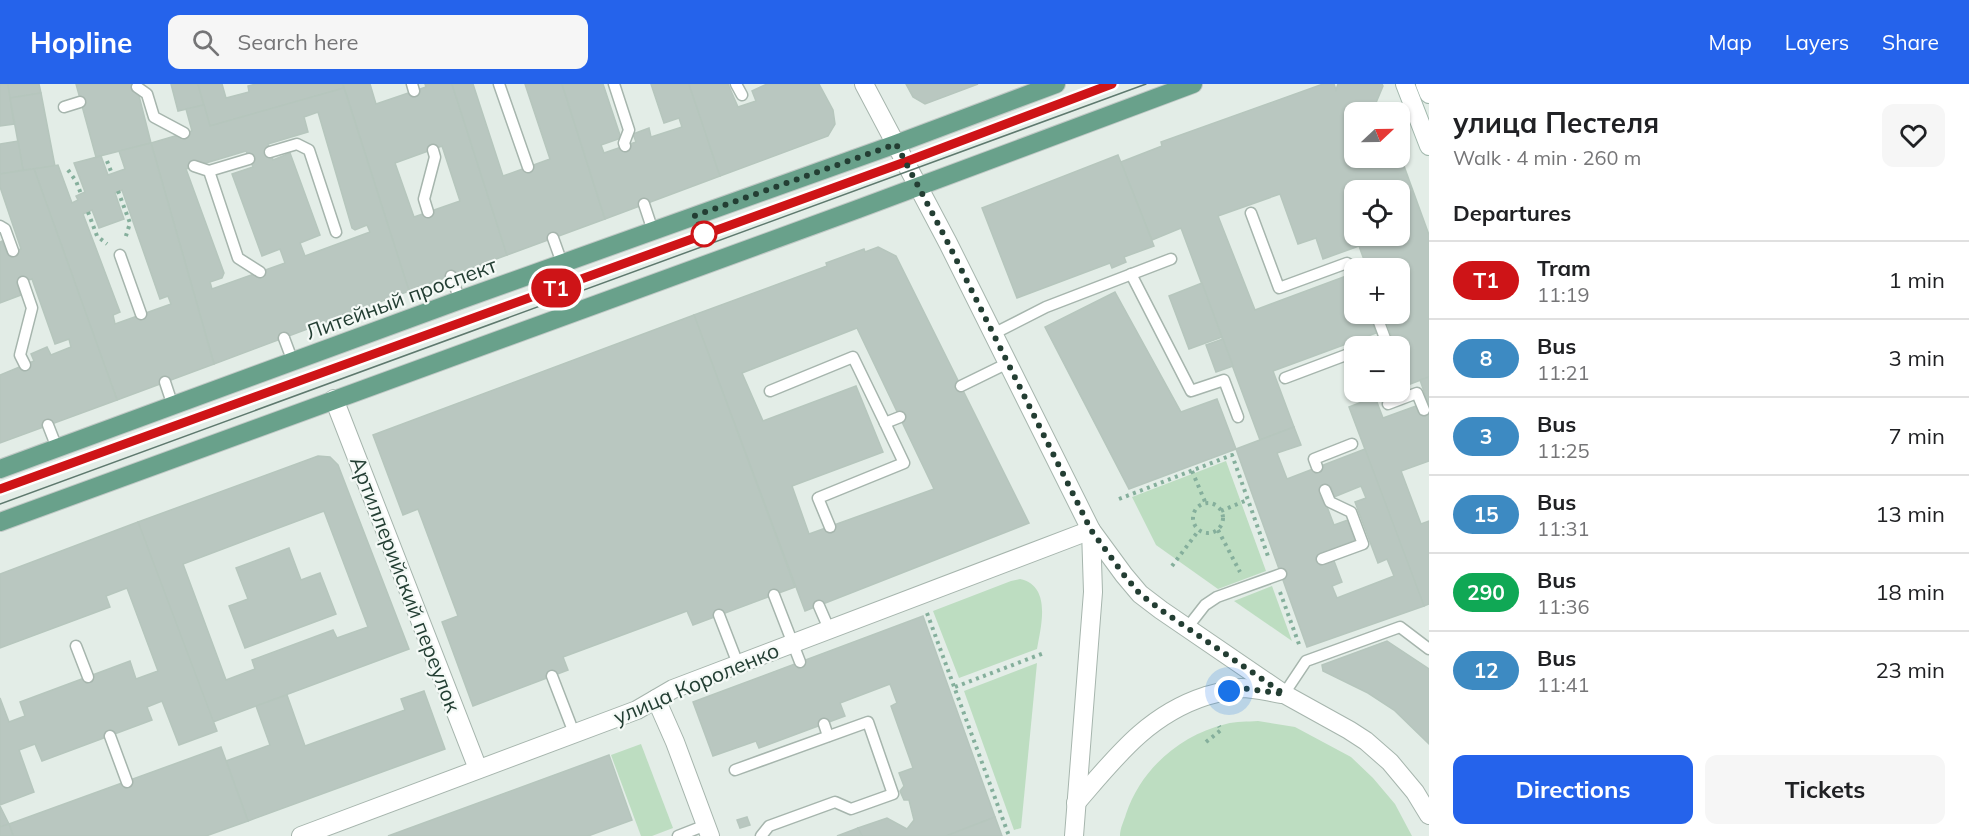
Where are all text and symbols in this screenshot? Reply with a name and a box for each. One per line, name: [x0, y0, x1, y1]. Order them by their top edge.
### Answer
search box: [168, 15, 588, 69]
text: Hopline: [30, 25, 132, 60]
icon: search: [189, 26, 222, 59]
text: Search here: [237, 28, 358, 56]
text: Map: [1709, 29, 1752, 55]
text: Layers: [1785, 29, 1849, 55]
text: Share: [1882, 29, 1939, 55]
north arrow: [1344, 102, 1410, 168]
map controls: [1344, 102, 1410, 402]
button: heart: [1882, 104, 1945, 167]
text: улица Пестеля: [1453, 105, 1659, 140]
text: Walk · 4 min · 260 m: [1453, 145, 1641, 170]
button: locate: [1344, 180, 1410, 246]
text: Departures: [1453, 199, 1571, 227]
unlabelled marker: [691, 221, 717, 247]
street label: Литейный проспект: [302, 251, 500, 345]
text: Tram: [1537, 254, 1591, 282]
button: +: [1344, 258, 1410, 324]
text: 1 min: [1889, 266, 1945, 294]
text: Т1: [1473, 267, 1499, 293]
line badge: Т1: [529, 268, 583, 308]
text: Т1: [543, 275, 569, 301]
text: 11:19: [1537, 282, 1590, 307]
text: Bus: [1537, 332, 1576, 360]
button: −: [1344, 336, 1410, 402]
text: 3 min: [1889, 344, 1945, 372]
text: 8: [1480, 345, 1492, 371]
text: 11:21: [1537, 360, 1590, 385]
text: Bus: [1537, 410, 1576, 438]
text: 7 min: [1889, 422, 1945, 450]
text: 3: [1480, 423, 1492, 449]
text: 11:25: [1537, 438, 1590, 463]
street label: Артиллерийский переулок: [345, 452, 467, 716]
text: Bus: [1537, 488, 1576, 516]
text: 13 min: [1875, 500, 1945, 528]
text: 15: [1473, 501, 1499, 527]
text: 11:31: [1537, 516, 1590, 541]
text: Bus: [1537, 566, 1576, 594]
text: 18 min: [1875, 578, 1945, 606]
text: 290: [1467, 579, 1505, 605]
text: 11:36: [1537, 594, 1590, 619]
street label: улица Короленко: [609, 636, 783, 730]
text: Bus: [1537, 644, 1576, 672]
text: 23 min: [1875, 656, 1945, 684]
text: 12: [1473, 657, 1499, 683]
text: 11:41: [1537, 672, 1590, 697]
your location: [1214, 676, 1244, 706]
button: Directions: [1453, 755, 1693, 824]
button: Tickets: [1705, 755, 1945, 824]

